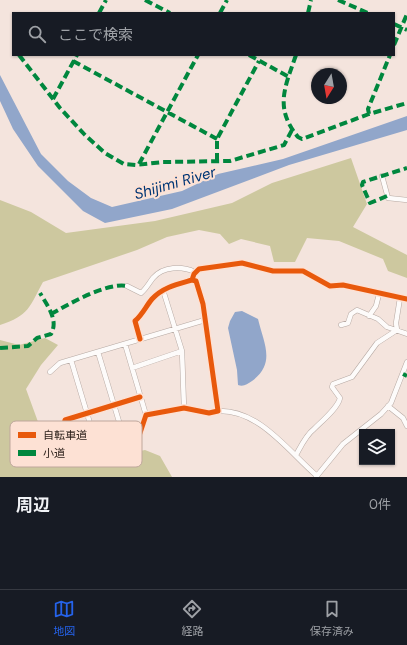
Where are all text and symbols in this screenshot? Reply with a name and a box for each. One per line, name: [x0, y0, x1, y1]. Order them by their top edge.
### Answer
search box: [12, 12, 395, 56]
icon: search: [26, 23, 48, 45]
text: ここで検索: [58, 25, 133, 45]
north arrow: [311, 68, 347, 104]
water label: Shijimi River: [132, 162, 219, 204]
legend: [10, 421, 142, 467]
text: 自転車道: [43, 428, 87, 442]
map controls: [359, 429, 395, 465]
button: layers: [359, 429, 395, 465]
text: 小道: [43, 446, 65, 460]
text: 周辺: [16, 494, 50, 516]
text: 0件: [369, 496, 391, 513]
tab: 地図: [53, 598, 75, 638]
tab: 経路: [181, 598, 203, 638]
tab: 保存済み: [310, 598, 354, 638]

